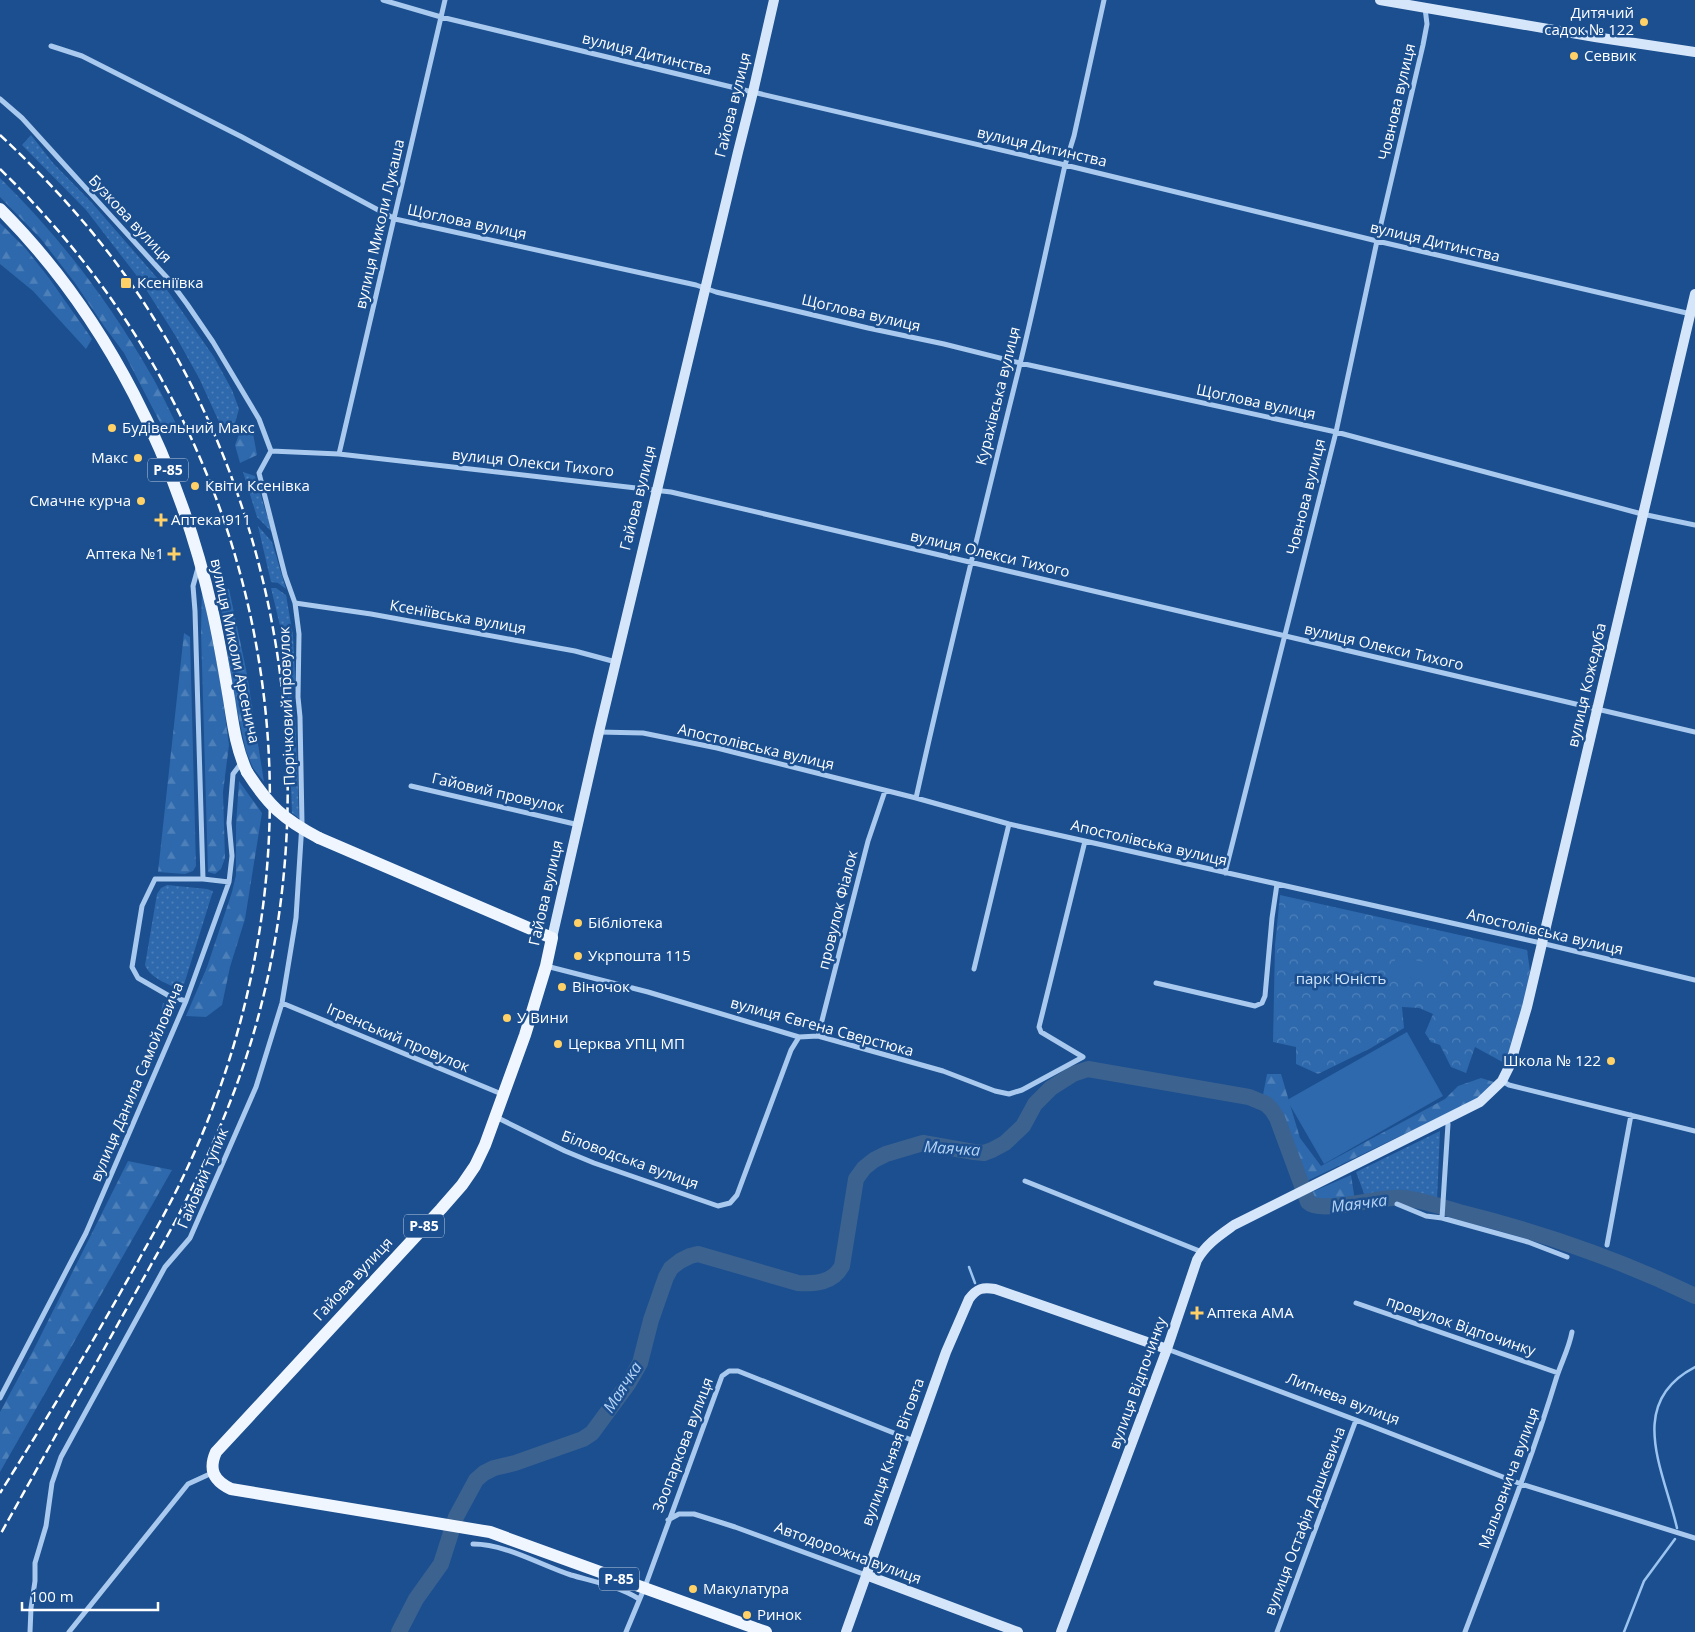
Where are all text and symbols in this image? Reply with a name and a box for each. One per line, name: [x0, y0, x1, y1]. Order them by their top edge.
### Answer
place label: Дитячий садок № 122: [1544, 2, 1634, 39]
marker: Дитячий садок № 122: [1638, 16, 1650, 28]
street label: вулиця Дитинства: [580, 27, 714, 79]
street label: Човнова вулиця: [1373, 41, 1419, 162]
place label: Севвик: [1584, 45, 1637, 65]
street label: Гайова вулиця: [709, 50, 755, 159]
marker: Севвик: [1568, 50, 1580, 62]
street label: вулиця Дитинства: [975, 121, 1109, 171]
street label: вулиця Миколи Лукаша: [350, 137, 408, 311]
street label: Бузкова вулиця: [85, 170, 177, 267]
street label: Щоглова вулиця: [406, 199, 529, 243]
street label: вулиця Дитинства: [1368, 216, 1502, 266]
place label: Ксеніївка: [137, 272, 204, 292]
marker: Ксеніївка: [119, 276, 133, 290]
street label: Щоглова вулиця: [800, 289, 923, 335]
street label: Курахівська вулиця: [970, 324, 1024, 467]
street label: Щоглова вулиця: [1195, 379, 1318, 423]
place label: Будівельний Макс: [122, 417, 255, 437]
marker: Будівельний Макс: [106, 422, 118, 434]
street label: Човнова вулиця: [1281, 436, 1329, 557]
street label: Гайова вулиця: [614, 443, 660, 552]
street label: вулиця Олекси Тихого: [451, 444, 615, 480]
place label: Макс: [91, 447, 128, 467]
marker: Макс: [132, 452, 144, 464]
road number: Р-85: [148, 458, 188, 482]
place label: Квіти Ксенівка: [205, 475, 310, 495]
marker: Квіти Ксенівка: [189, 480, 201, 492]
place label: Смачне курча: [29, 490, 131, 510]
marker: Смачне курча: [135, 495, 147, 507]
place label: Аптека 911: [171, 509, 251, 529]
marker: Аптека 911: [155, 514, 167, 526]
street label: вулиця Олекси Тихого: [909, 525, 1072, 581]
place label: Аптека №1: [86, 543, 164, 563]
marker: Аптека №1: [168, 548, 180, 560]
street label: вулиця Миколи Арсенича: [207, 557, 265, 745]
street label: Ксеніївська вулиця: [388, 594, 528, 638]
street label: вулиця Олекси Тихого: [1303, 618, 1466, 674]
street label: вулиця Кожедуба: [1562, 621, 1610, 749]
street label: Порічковий провулок: [273, 626, 299, 786]
street label: Апостолівська вулиця: [676, 718, 836, 774]
street label: Гайовий провулок: [430, 767, 567, 817]
street label: Апостолівська вулиця: [1069, 814, 1229, 870]
street label: Гайова вулиця: [523, 838, 567, 947]
street label: провулок Фіалок: [813, 848, 862, 972]
street label: Апостолівська вулиця: [1465, 903, 1625, 959]
place label: Бібліотека: [588, 912, 663, 932]
marker: Бібліотека: [572, 917, 584, 929]
place label: Укрпошта 115: [588, 945, 691, 965]
marker: Укрпошта 115: [572, 950, 584, 962]
park label: парк Юність: [1296, 968, 1386, 988]
place label: Віночок: [572, 976, 630, 996]
street label: вулиця Данила Самойловича: [85, 979, 187, 1184]
marker: Віночок: [556, 981, 568, 993]
street label: вулиця Євгена Сверстюка: [728, 992, 916, 1060]
street label: Ігренський провулок: [324, 998, 473, 1076]
place label: У Вини: [517, 1007, 568, 1027]
marker: У Вини: [501, 1012, 513, 1024]
place label: Церква УПЦ МП: [568, 1033, 685, 1053]
marker: Церква УПЦ МП: [552, 1038, 564, 1050]
place label: Школа № 122: [1503, 1050, 1601, 1070]
marker: Школа № 122: [1605, 1055, 1617, 1067]
street label: Гайовий тупик: [172, 1124, 232, 1231]
street label: Біловодська вулиця: [559, 1125, 702, 1193]
water label: Маячка: [923, 1135, 981, 1161]
water label: Маячка: [1330, 1189, 1388, 1217]
road number: Р-85: [404, 1214, 444, 1238]
street label: Гайова вулиця: [308, 1232, 396, 1324]
street label: провулок Відпочинку: [1384, 1290, 1539, 1360]
place label: Аптека АМА: [1207, 1302, 1294, 1322]
marker: Аптека АМА: [1191, 1307, 1203, 1319]
street label: вулиця Відпочинку: [1104, 1313, 1171, 1452]
water label: Маячка: [597, 1357, 647, 1417]
street label: Липнева вулиця: [1284, 1367, 1403, 1429]
street label: Зоопаркова вулиця: [647, 1374, 717, 1515]
street label: вулиця Князя Вітовта: [856, 1375, 928, 1528]
street label: Мальовнича вулиця: [1473, 1404, 1543, 1551]
street label: вулиця Остафія Дашкевича: [1259, 1423, 1349, 1618]
street label: Автодорожна вулиця: [772, 1516, 924, 1588]
road number: Р-85: [599, 1568, 639, 1590]
place label: Макулатура: [703, 1578, 789, 1598]
scale bar: [22, 1580, 159, 1612]
marker: Макулатура: [687, 1583, 699, 1595]
text: 100 m: [30, 1586, 74, 1606]
place label: Ринок: [757, 1604, 802, 1624]
marker: Ринок: [741, 1609, 753, 1621]

